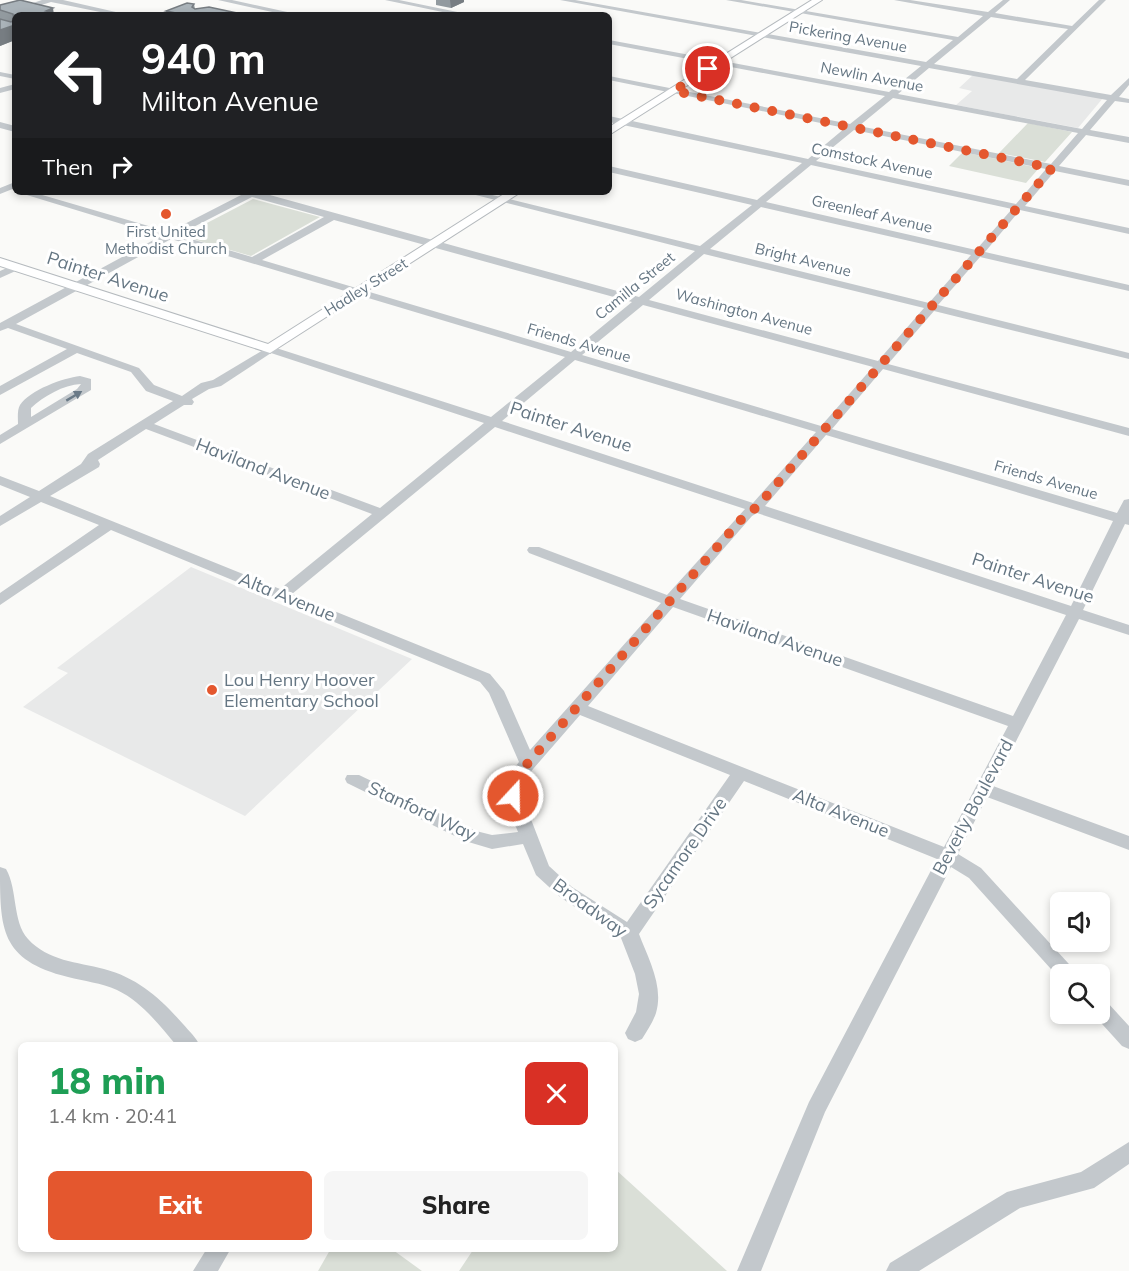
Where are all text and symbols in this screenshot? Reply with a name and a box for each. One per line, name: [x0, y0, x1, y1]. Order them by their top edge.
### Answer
street label: Pickering Avenue: [788, 17, 909, 56]
text: 940 m: [141, 32, 266, 85]
icon: left: [42, 36, 120, 114]
pin: [682, 43, 733, 94]
icon: arrive: [691, 52, 724, 85]
street label: Newlin Avenue: [819, 57, 925, 96]
text: Milton Avenue: [141, 84, 319, 118]
street label: Comstock Avenue: [810, 138, 935, 183]
icon: right: [105, 150, 138, 183]
text: Then: [42, 153, 93, 181]
street label: Greenleaf Avenue: [810, 190, 934, 237]
marker: First United Methodist Church: [159, 207, 173, 221]
place label: First United Methodist Church: [105, 222, 227, 258]
street label: Bright Avenue: [753, 238, 853, 281]
street label: Painter Avenue: [44, 246, 172, 307]
street label: Camilla Street: [591, 248, 678, 324]
street label: Hadley Street: [321, 253, 411, 320]
street label: Washington Avenue: [673, 284, 815, 339]
street label: Friends Avenue: [525, 319, 633, 366]
one-way arrow: [66, 390, 82, 401]
street label: Painter Avenue: [507, 396, 635, 457]
street label: Haviland Avenue: [193, 432, 334, 505]
street label: Friends Avenue: [992, 456, 1100, 503]
street label: Painter Avenue: [969, 547, 1097, 608]
street label: Alta Avenue: [236, 567, 339, 626]
street label: Haviland Avenue: [704, 604, 846, 672]
place label: Lou Henry Hoover Elementary School: [224, 668, 379, 712]
marker: Lou Henry Hoover Elementary School: [205, 683, 219, 697]
street label: Beverly Boulevard: [927, 735, 1018, 879]
position arrow: [481, 764, 545, 828]
street label: Stanford Way: [365, 776, 480, 846]
street label: Alta Avenue: [790, 783, 893, 842]
street label: Sycamore Drive: [638, 793, 731, 913]
street label: Broadway: [549, 873, 632, 943]
map controls: [1050, 892, 1110, 1024]
button: sound: [1050, 892, 1110, 952]
button: search: [1050, 964, 1110, 1024]
text: 18 min: [48, 1058, 166, 1103]
button: close: [525, 1062, 588, 1125]
text: 1.4 km · 20:41: [48, 1103, 177, 1128]
button: Exit: [48, 1171, 312, 1240]
button: Share: [324, 1171, 588, 1240]

